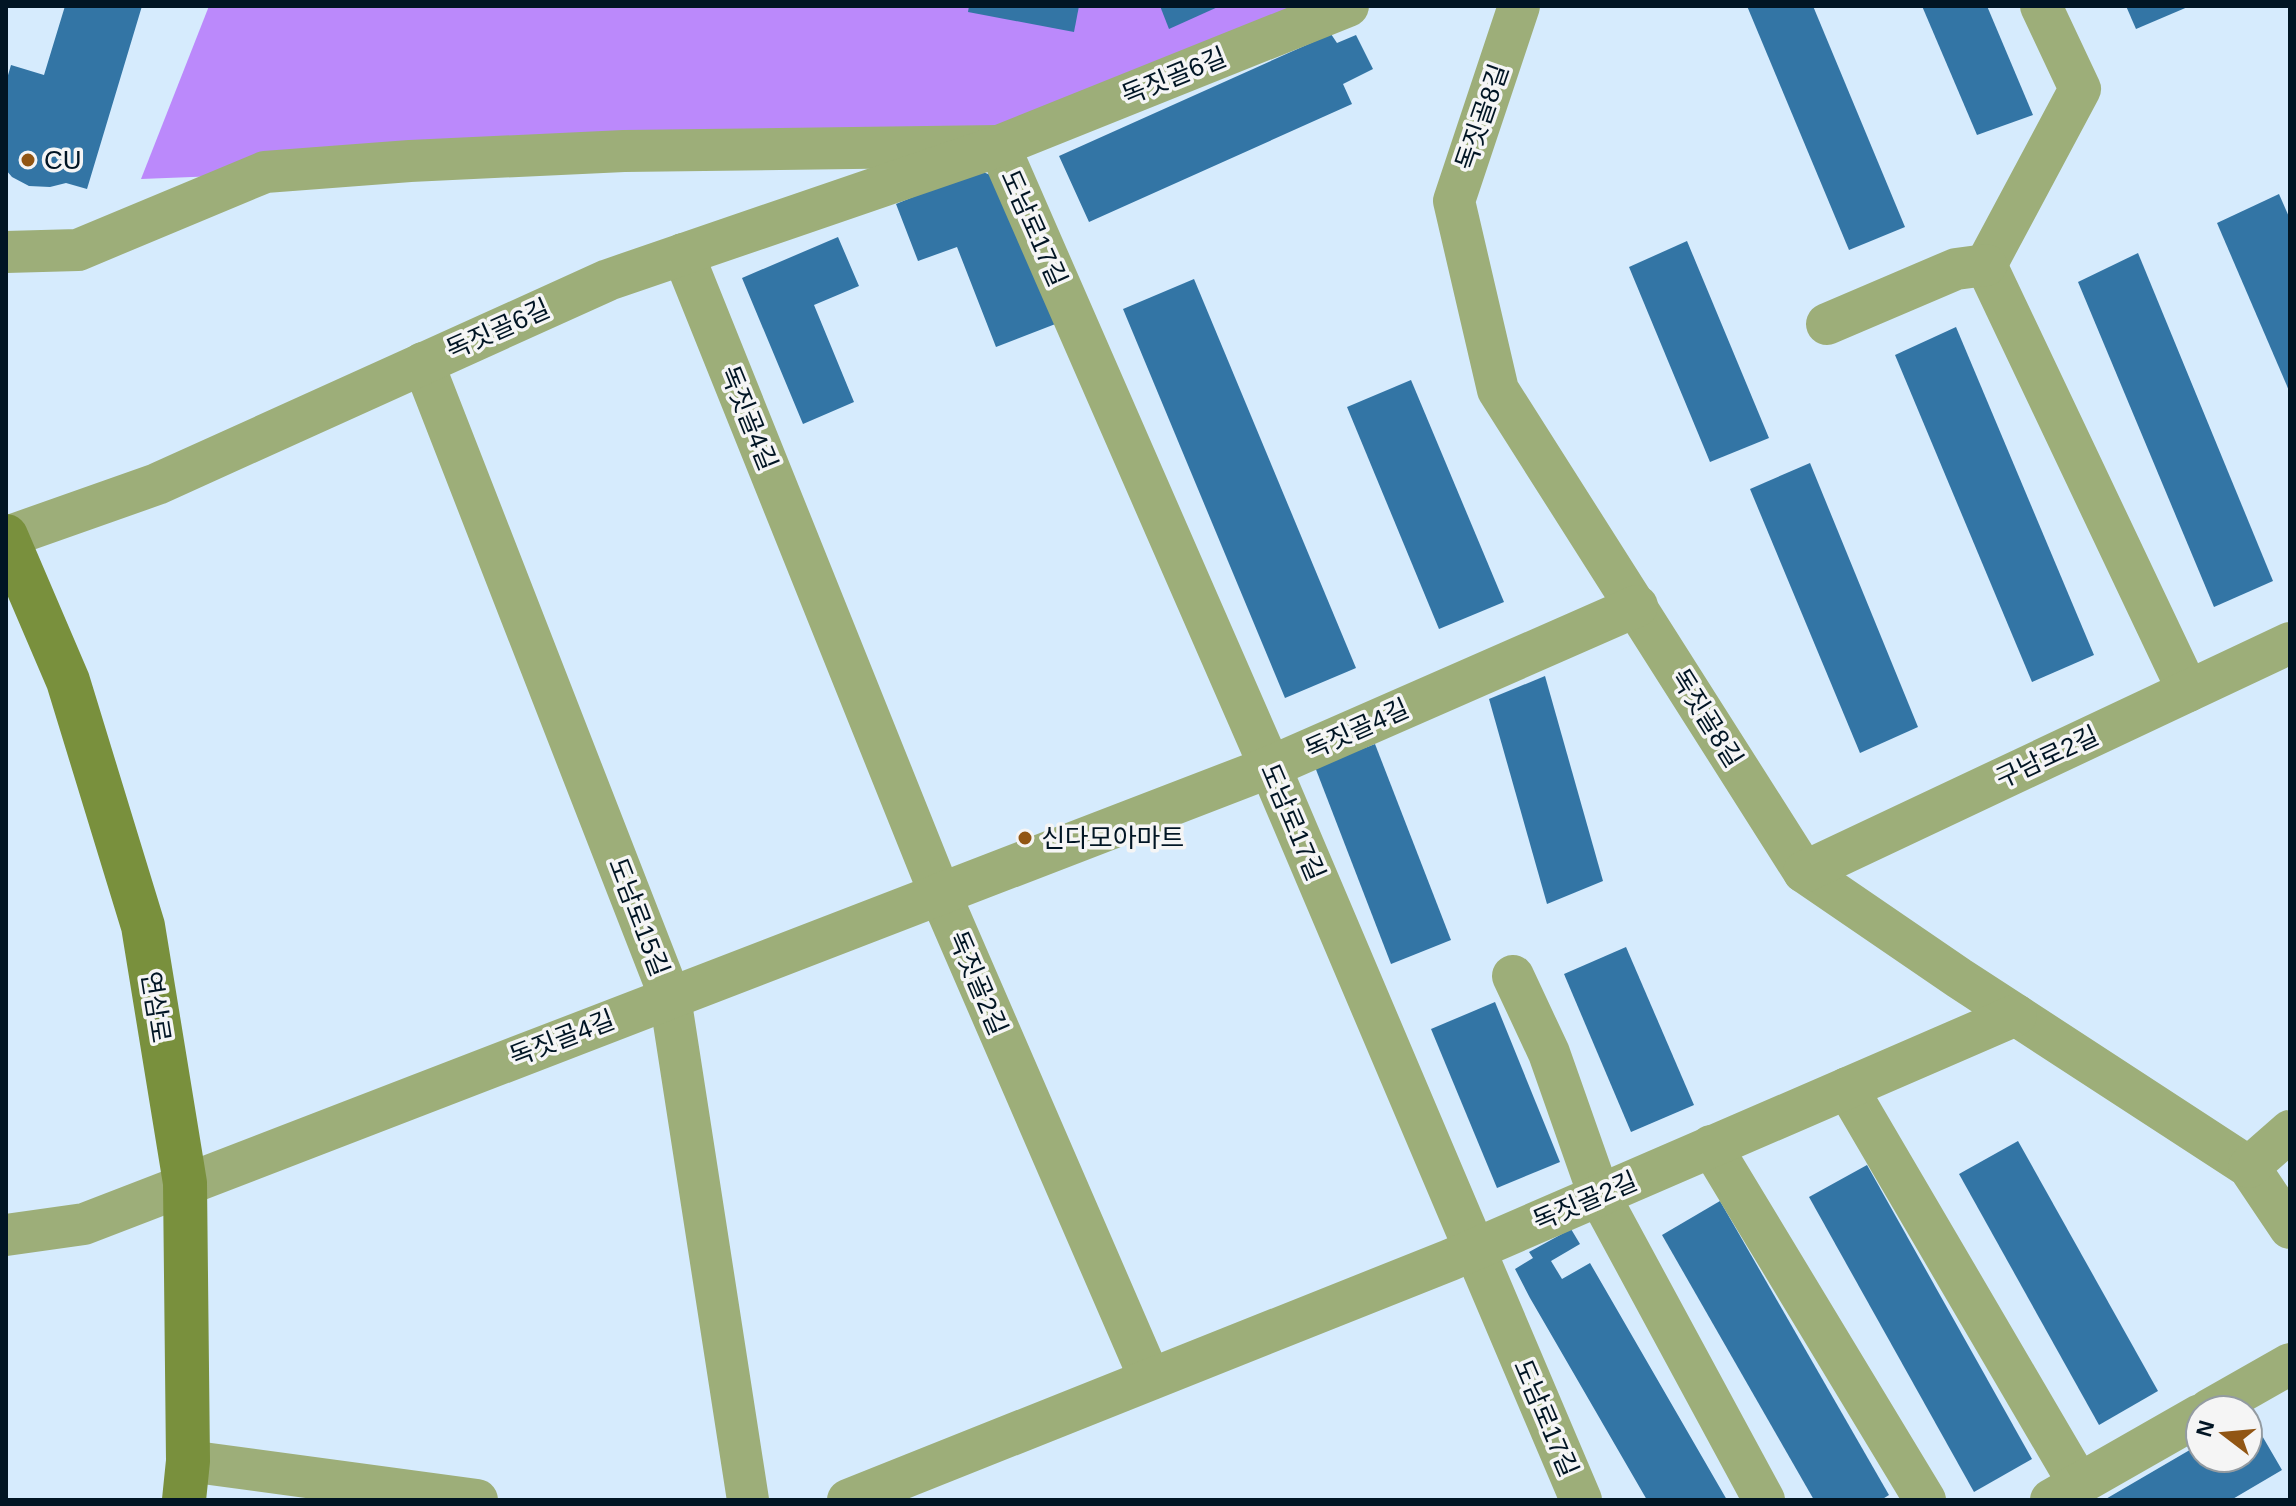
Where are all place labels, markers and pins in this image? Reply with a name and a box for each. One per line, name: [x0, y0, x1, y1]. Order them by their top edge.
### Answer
place label: CU: [44, 145, 82, 175]
marker: CU: [19, 151, 37, 169]
place label: 신다모아마트: [1041, 823, 1185, 853]
marker: 신다모아마트: [1016, 829, 1034, 847]

